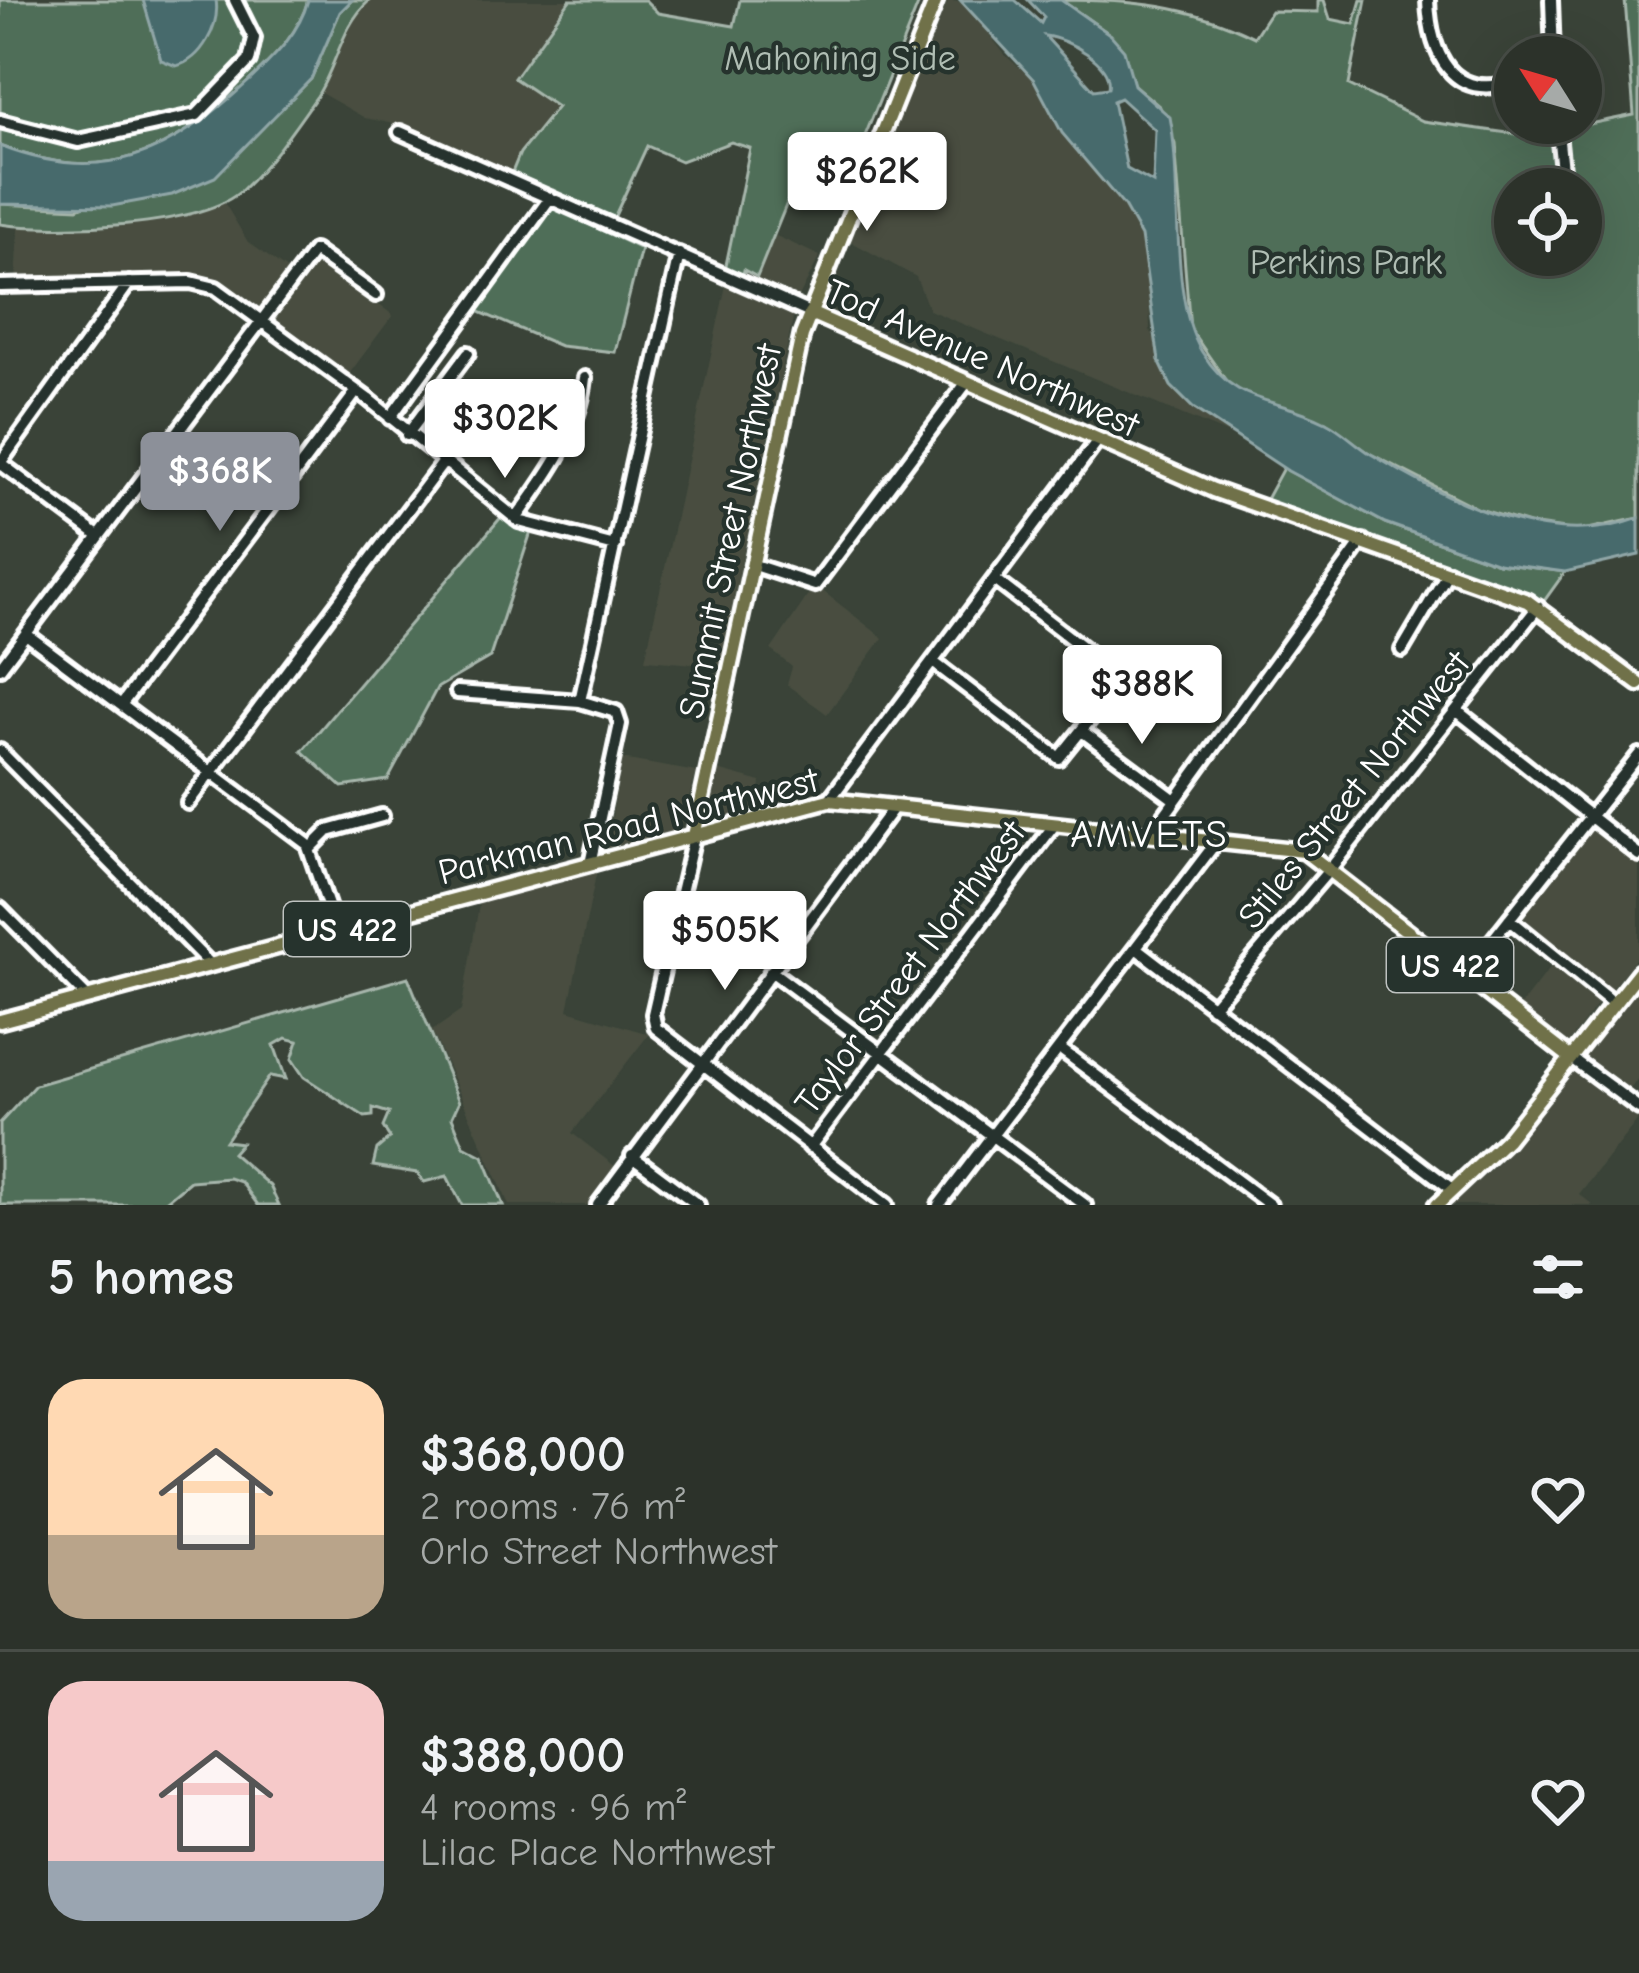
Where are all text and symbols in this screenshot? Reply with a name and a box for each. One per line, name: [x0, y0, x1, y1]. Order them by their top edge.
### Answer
north arrow: [1494, 36, 1602, 144]
map controls: [1494, 36, 1602, 276]
park label: Mahoning Side: [724, 38, 956, 79]
pin: $262K: [783, 132, 951, 234]
text: $262K: [815, 148, 919, 193]
button: locate: [1494, 168, 1602, 276]
park label: Perkins Park: [1250, 242, 1443, 283]
street label: Tod Avenue Northwest: [820, 271, 1147, 447]
street label: Summit Street Northwest: [671, 339, 791, 722]
pin: $302K: [421, 379, 589, 481]
text: $302K: [452, 395, 558, 440]
pin: $368K: [136, 432, 304, 534]
text: $368K: [167, 448, 273, 493]
street label: Stiles Street Northwest: [1230, 642, 1479, 937]
pin: $388K: [1058, 645, 1226, 747]
text: $388K: [1090, 661, 1194, 706]
street label: Parkman Road Northwest: [434, 759, 824, 893]
street label: Taylor Street Northwest: [787, 812, 1035, 1123]
district label: AMVETS: [1070, 812, 1230, 857]
pin: $505K: [641, 891, 809, 993]
road number: US 422: [284, 902, 410, 956]
text: $505K: [670, 907, 780, 952]
road number: US 422: [1387, 938, 1513, 992]
icon: filters: [1525, 1244, 1591, 1310]
text: 5 homes: [48, 1248, 234, 1307]
text: $368,000: [420, 1425, 626, 1484]
icon: home: [144, 1427, 288, 1571]
icon: heart: [1525, 1466, 1591, 1532]
text: 2 rooms · 76 m²: [420, 1484, 685, 1529]
text: Orlo Street Northwest: [420, 1529, 777, 1574]
text: $388,000: [420, 1726, 625, 1785]
icon: home: [144, 1729, 288, 1873]
icon: heart: [1525, 1768, 1591, 1834]
text: 4 rooms · 96 m²: [420, 1785, 686, 1830]
text: Lilac Place Northwest: [420, 1830, 774, 1875]

